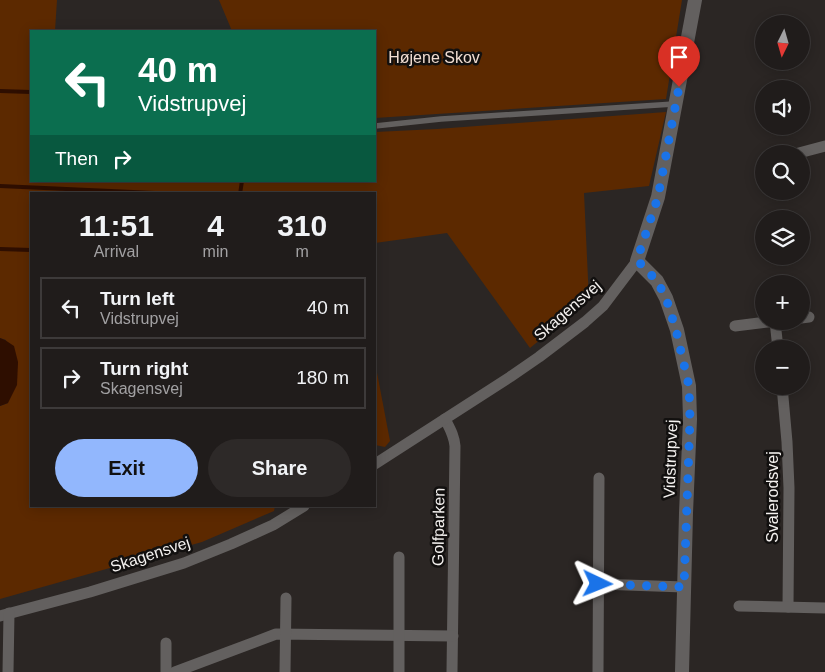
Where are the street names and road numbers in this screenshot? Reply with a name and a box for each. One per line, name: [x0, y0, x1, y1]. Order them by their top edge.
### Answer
street label: Skagensvej: [531, 277, 604, 344]
street label: Vidstrupvej: [661, 419, 680, 499]
street label: Svalerodsvej: [764, 451, 781, 543]
street label: Golfparken: [429, 488, 448, 566]
street label: Skagensvej: [108, 534, 192, 575]

